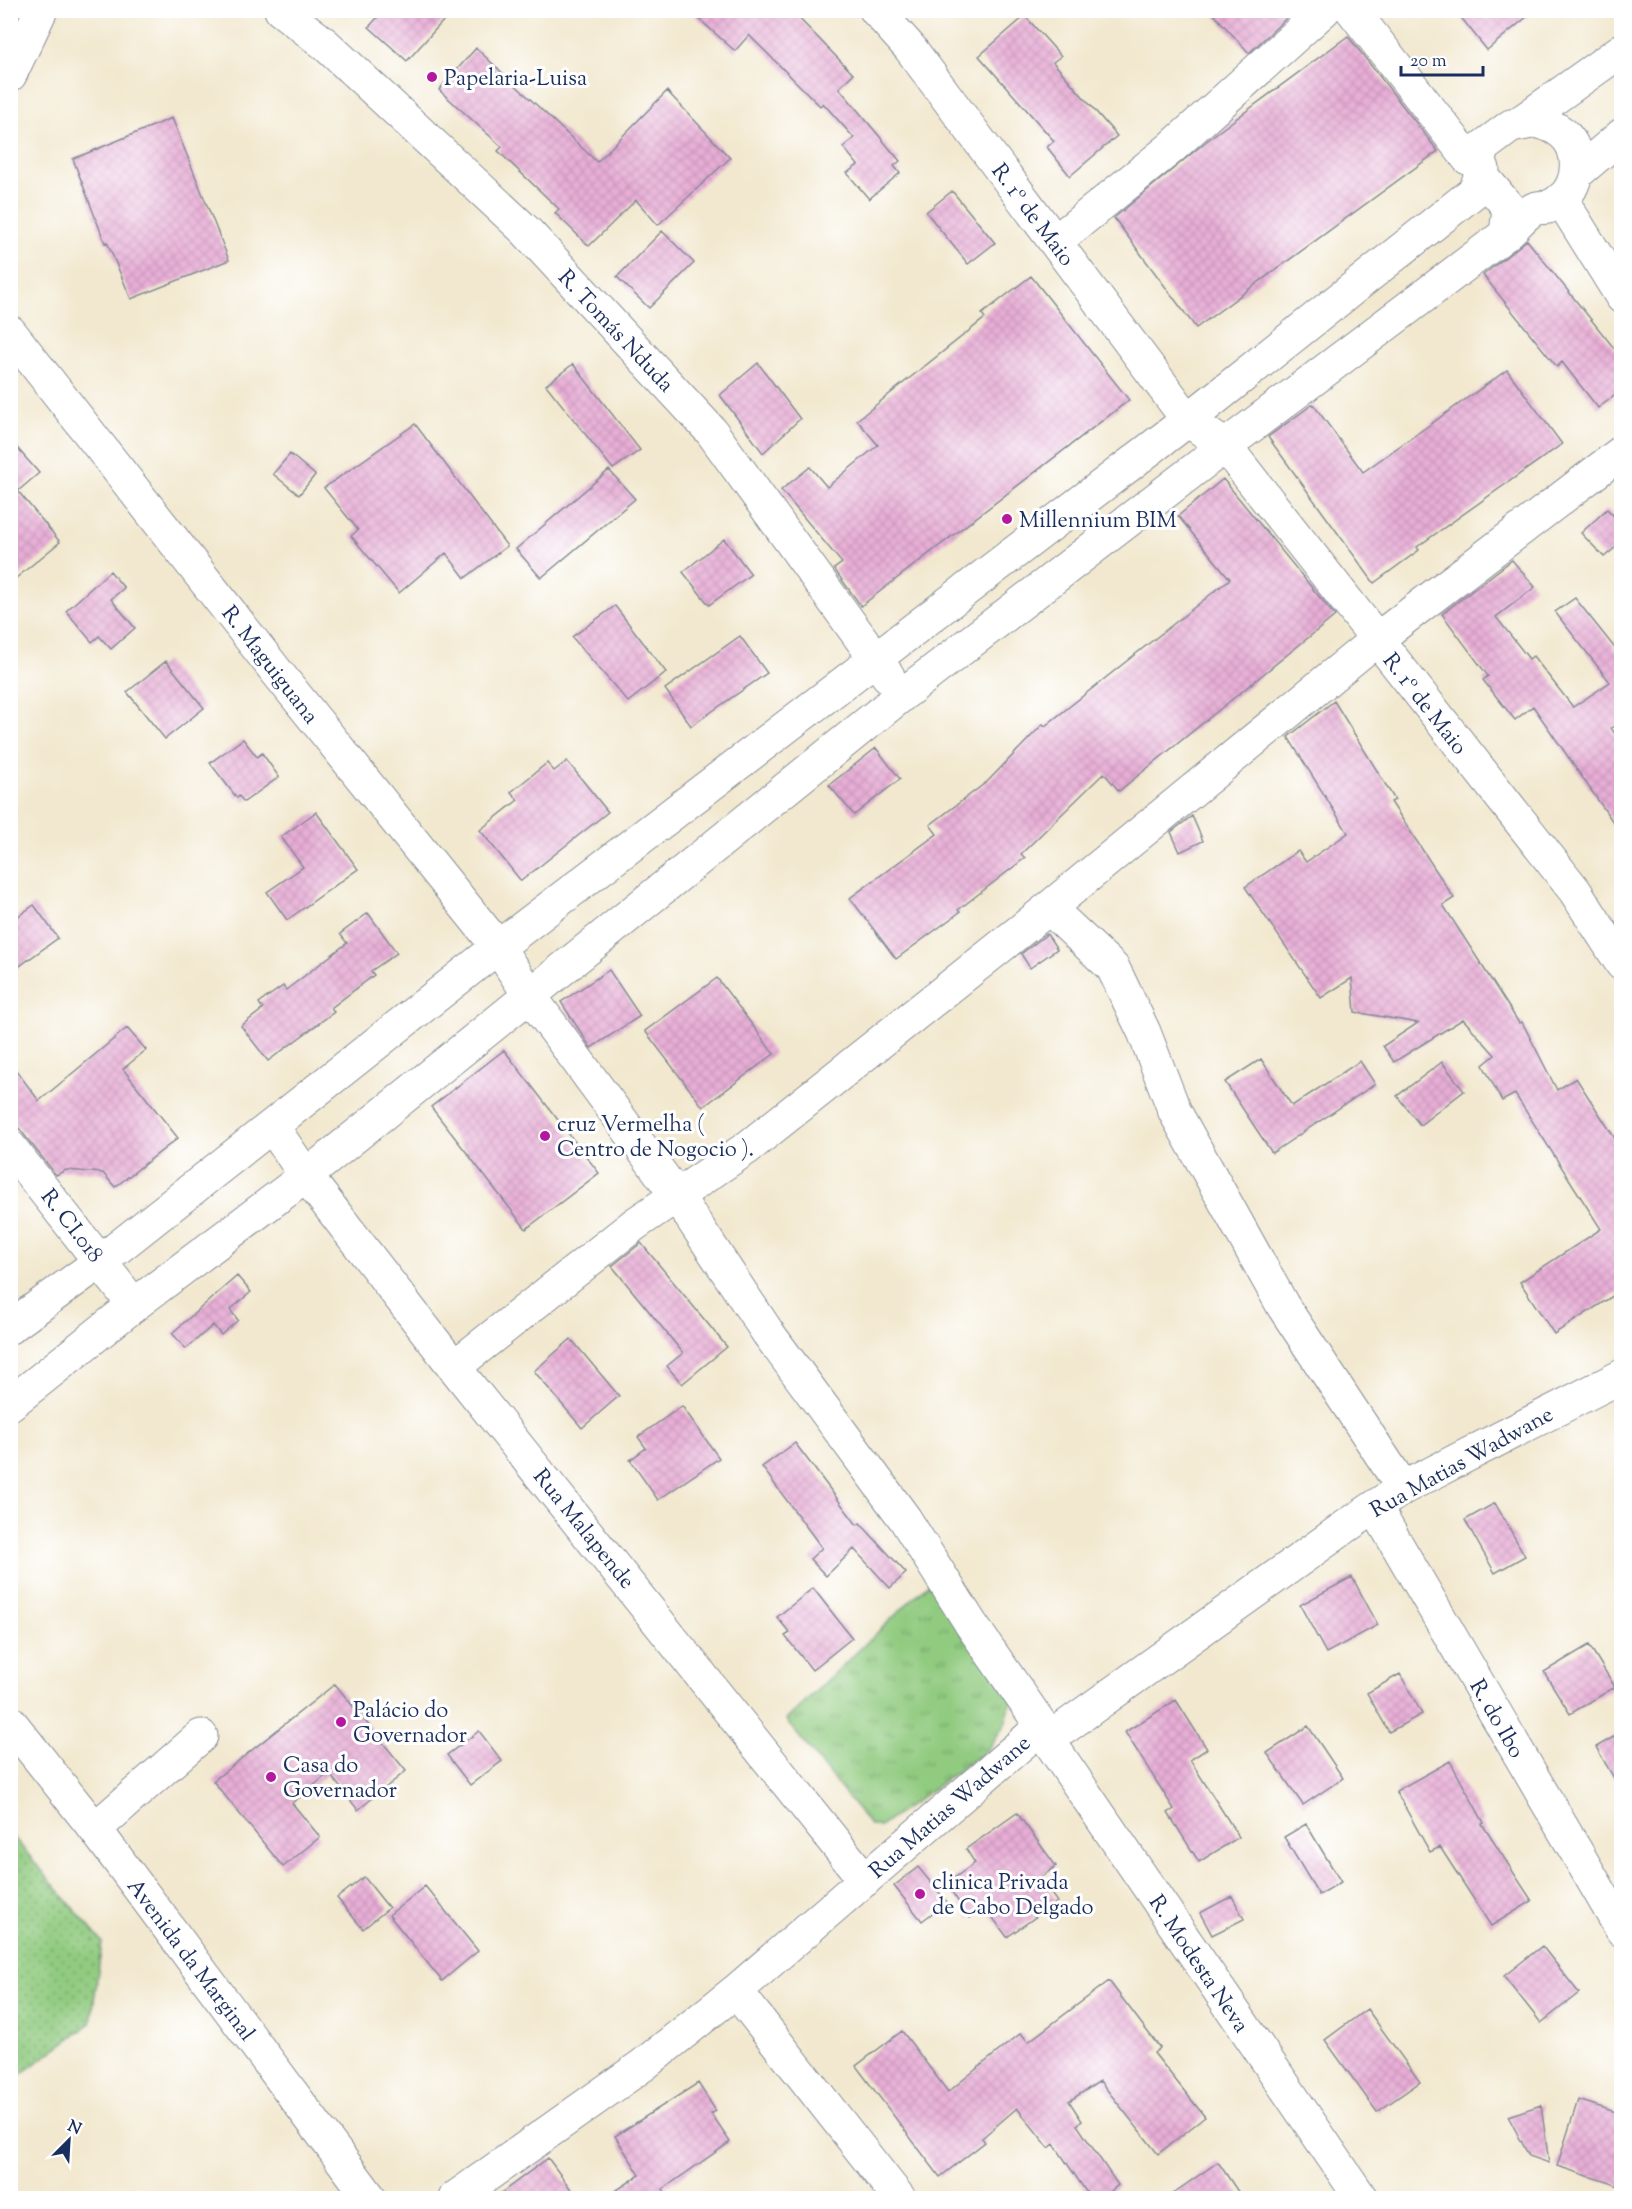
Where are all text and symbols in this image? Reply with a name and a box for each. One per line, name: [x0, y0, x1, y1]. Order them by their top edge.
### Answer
scale bar: [1401, 39, 1484, 77]
text: 20 m: [1410, 49, 1447, 75]
place label: Papelaria-Luisa: [444, 64, 587, 96]
marker: Papelaria-Luisa: [425, 70, 439, 84]
street label: R. 1º de Maio: [982, 158, 1081, 274]
street label: R. Tomás Nduda: [549, 263, 680, 401]
place label: Millennium BIM: [1019, 506, 1177, 538]
marker: Millennium BIM: [1000, 512, 1014, 526]
street label: R. Maguiguana: [212, 600, 325, 732]
street label: R. 1º de Maio: [1374, 647, 1474, 763]
place label: cruz Vermelha ( Centro de Nogocio ).: [557, 1110, 754, 1167]
marker: cruz Vermelha ( Centro de Nogocio ).: [538, 1129, 552, 1143]
street label: R. CI.018: [32, 1183, 110, 1271]
street label: Rua Matias Wadwane: [1365, 1400, 1560, 1527]
street label: Rua Malapende: [524, 1463, 641, 1597]
street label: R. do Ibo: [1460, 1674, 1531, 1765]
place label: Palácio do Governador: [353, 1696, 467, 1753]
marker: Palácio do Governador: [334, 1715, 348, 1729]
street label: Rua Matias Wadwane: [863, 1729, 1039, 1888]
place label: Casa do Governador: [283, 1751, 397, 1808]
marker: Casa do Governador: [264, 1770, 278, 1784]
place label: clinica Privada de Cabo Delgado: [932, 1868, 1094, 1925]
street label: Avenida da Marginal: [118, 1873, 261, 2049]
marker: clinica Privada de Cabo Delgado: [913, 1887, 927, 1901]
street label: R. Modesta Neva: [1139, 1889, 1256, 2040]
north arrow: [39, 2110, 99, 2170]
text: N: [64, 2115, 85, 2142]

